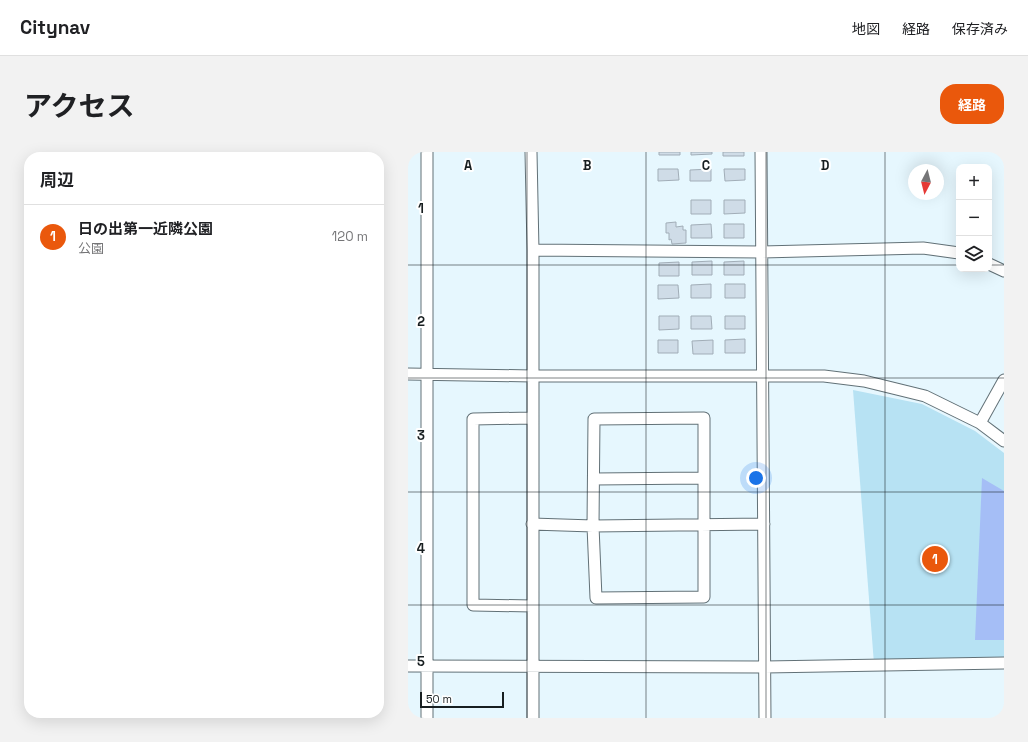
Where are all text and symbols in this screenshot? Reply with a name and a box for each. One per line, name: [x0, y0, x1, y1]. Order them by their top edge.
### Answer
text: Citynav: [20, 15, 90, 40]
text: 地図: [852, 20, 880, 38]
text: 経路: [902, 20, 930, 38]
text: 保存済み: [952, 20, 1008, 38]
button: 経路: [940, 84, 1004, 124]
text: アクセス: [24, 88, 135, 124]
text: A: [464, 157, 473, 174]
text: B: [583, 157, 592, 174]
text: C: [702, 157, 710, 174]
text: D: [821, 157, 830, 174]
north arrow: [908, 164, 944, 200]
map controls: [956, 164, 992, 272]
button: +: [956, 164, 992, 200]
text: 周辺: [40, 169, 74, 191]
text: 1: [418, 200, 424, 217]
button: −: [956, 200, 992, 236]
text: 日の出第一近隣公園: [78, 219, 213, 238]
text: 1: [50, 228, 56, 245]
text: 120 m: [332, 228, 368, 245]
button: layers: [956, 236, 992, 272]
text: 公園: [78, 240, 104, 257]
text: 2: [417, 313, 425, 330]
text: 3: [417, 427, 425, 444]
your location: [746, 468, 766, 488]
text: 4: [417, 540, 425, 557]
pin: 1: [922, 544, 948, 574]
text: 5: [417, 653, 425, 670]
scale bar: [420, 690, 504, 709]
text: 50 m: [426, 692, 452, 706]

